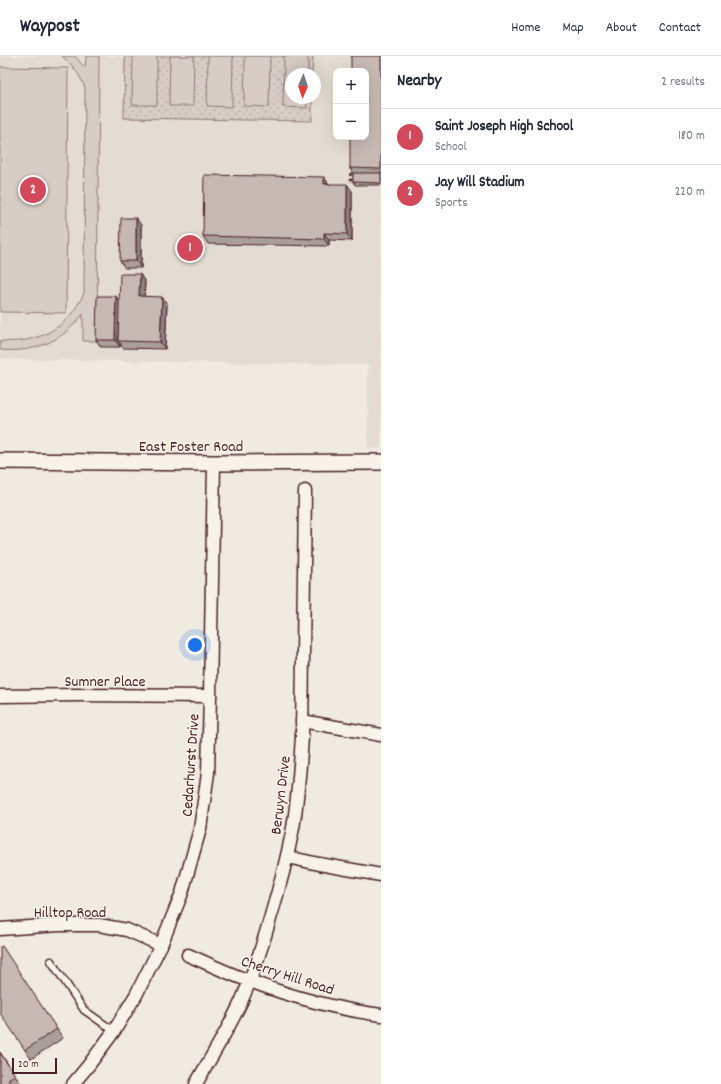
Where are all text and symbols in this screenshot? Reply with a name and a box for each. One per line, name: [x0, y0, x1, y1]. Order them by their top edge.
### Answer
text: Waypost: [20, 14, 80, 41]
text: Home: [511, 18, 540, 38]
text: Map: [562, 18, 584, 38]
text: About: [606, 18, 637, 38]
text: Contact: [659, 18, 701, 38]
north arrow: [285, 68, 321, 104]
map controls: [333, 68, 369, 140]
button: +: [333, 68, 369, 104]
text: Nearby: [397, 70, 441, 94]
text: 2 results: [661, 73, 705, 92]
button: −: [333, 104, 369, 140]
text: Saint Joseph High School: [435, 116, 573, 138]
text: 1: [409, 127, 411, 146]
text: 180 m: [678, 127, 705, 146]
text: School: [435, 138, 467, 157]
text: Jay Will Stadium: [435, 172, 525, 194]
pin: 2: [20, 175, 46, 205]
text: 2: [407, 183, 413, 202]
text: 220 m: [675, 183, 705, 202]
text: Sports: [435, 194, 468, 213]
pin: 1: [177, 233, 203, 263]
street label: East Foster Road: [139, 436, 243, 459]
your location: [185, 635, 205, 655]
street label: Sumner Place: [64, 671, 146, 694]
street label: Cedarhurst Drive: [176, 713, 207, 817]
street label: Berwyn Drive: [265, 755, 298, 836]
street label: Hilltop Road: [34, 902, 106, 925]
street label: Cherry Hill Road: [238, 951, 337, 1002]
scale bar: [12, 1056, 57, 1075]
text: 20 m: [18, 1057, 39, 1073]

